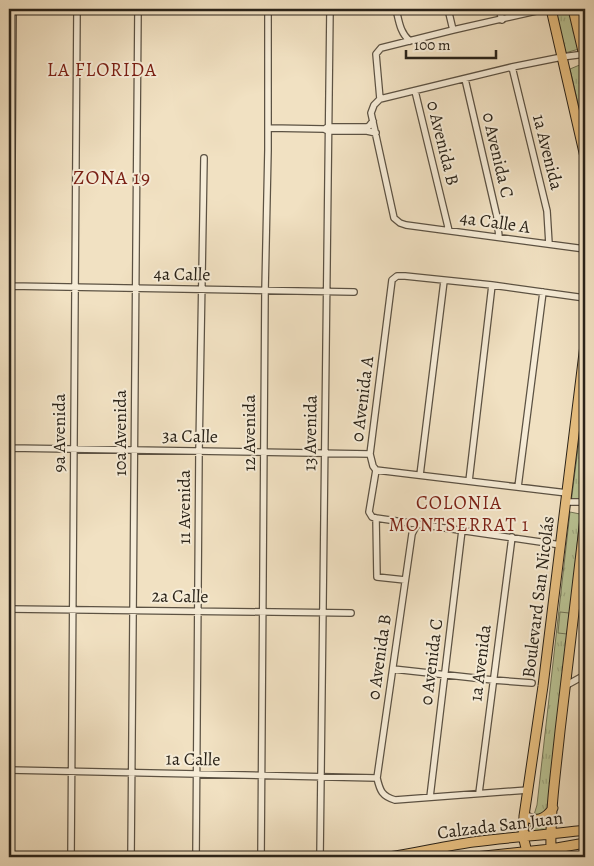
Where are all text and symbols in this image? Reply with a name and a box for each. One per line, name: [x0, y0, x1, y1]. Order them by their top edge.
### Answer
scale bar: [406, 28, 496, 60]
text: 100 m: [414, 35, 451, 55]
district label: LA FLORIDA: [47, 57, 157, 83]
street label: 0 Avenida B: [421, 98, 465, 188]
street label: 0 Avenida C: [477, 110, 519, 200]
street label: 1a Avenida: [527, 112, 569, 193]
district label: ZONA 19: [73, 164, 151, 191]
street label: 4a Calle A: [458, 205, 532, 239]
street label: 4a Calle: [153, 262, 211, 286]
street label: 0 Avenida A: [345, 354, 379, 443]
street label: 10a Avenida: [108, 389, 132, 476]
street label: 9a Avenida: [47, 393, 71, 473]
street label: 12 Avenida: [237, 394, 261, 472]
street label: 13 Avenida: [297, 394, 323, 471]
street label: 3a Calle: [162, 424, 218, 448]
street label: 11 Avenida: [172, 469, 196, 544]
district label: COLONIA MONTSERRAT 1: [389, 490, 529, 538]
street label: Boulevard San Nicolás: [516, 515, 560, 679]
street label: 2a Calle: [151, 584, 209, 608]
street label: 0 Avenida B: [361, 613, 397, 701]
street label: 0 Avenida C: [414, 617, 448, 707]
street label: 1a Avenida: [463, 623, 497, 703]
street label: 1a Calle: [165, 747, 221, 771]
street label: Calzada San Juan: [436, 805, 564, 845]

